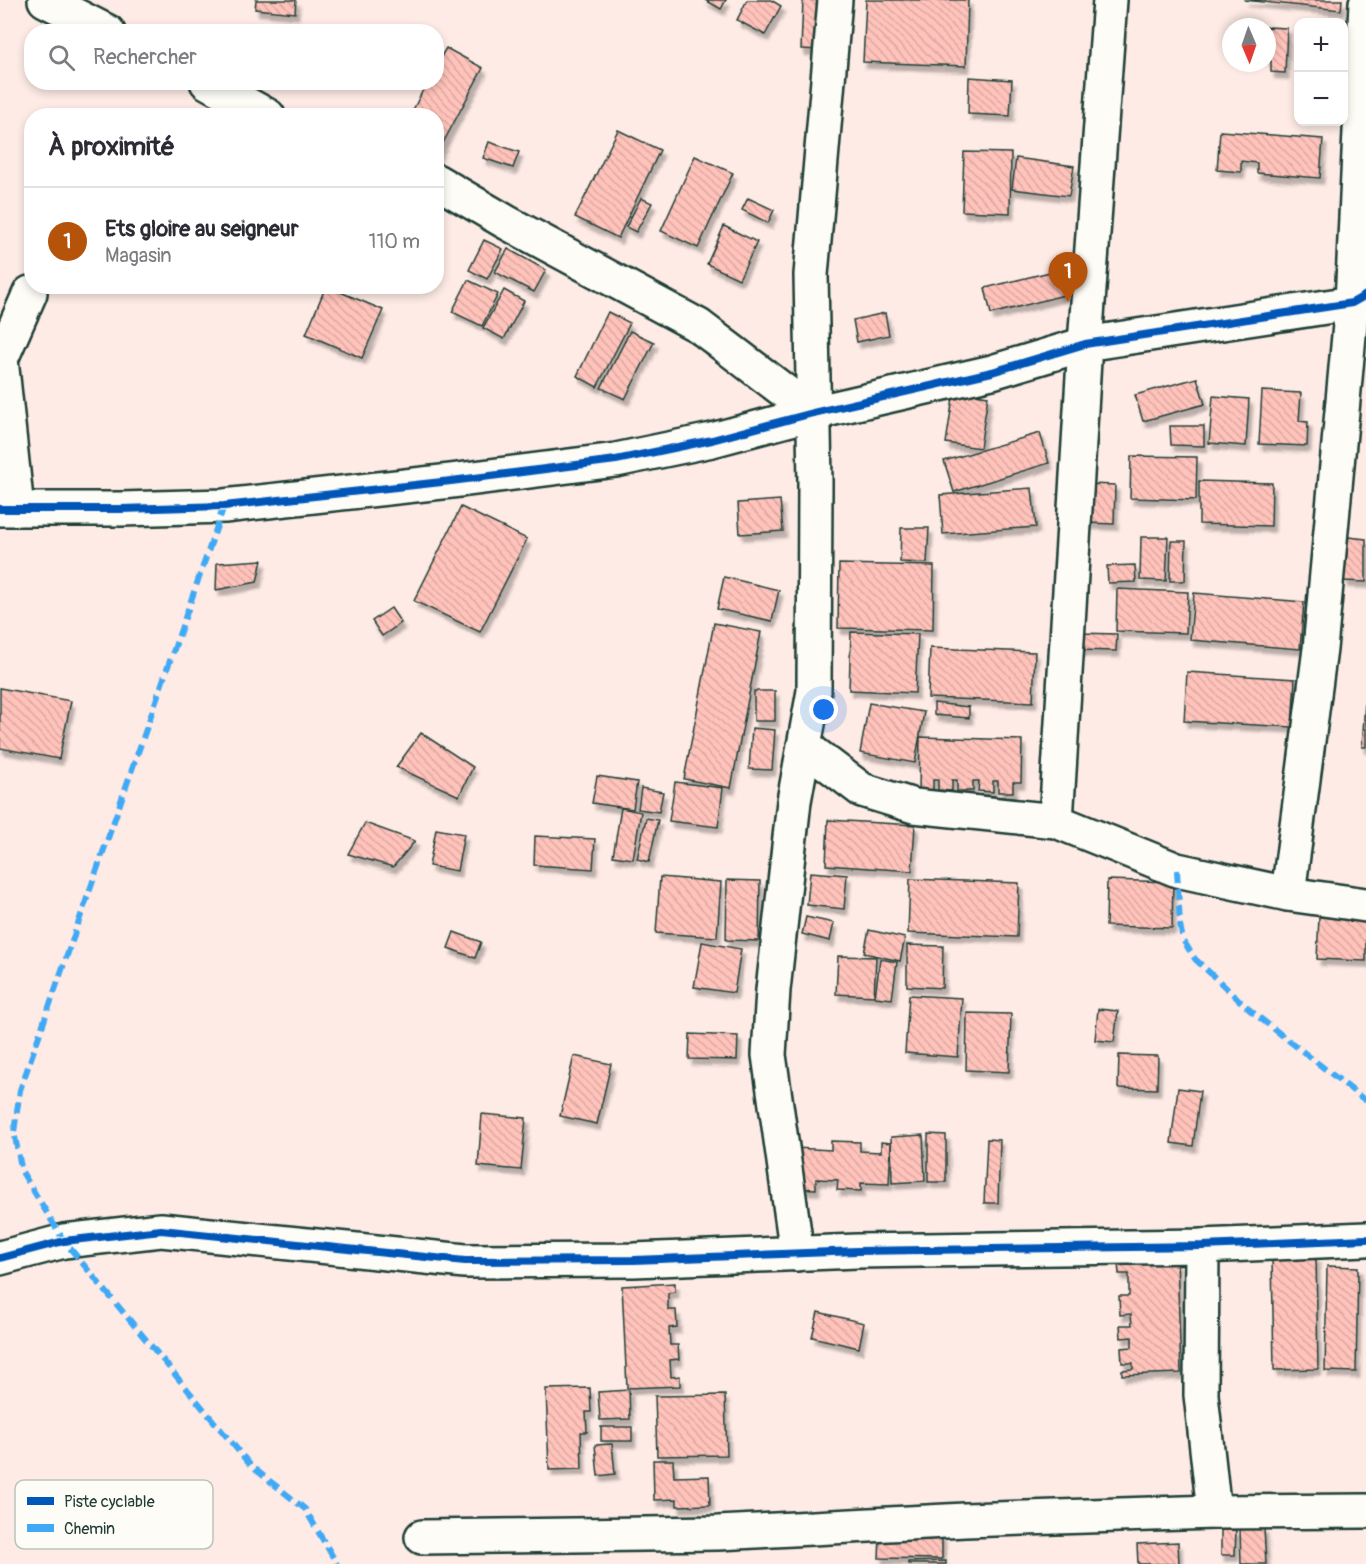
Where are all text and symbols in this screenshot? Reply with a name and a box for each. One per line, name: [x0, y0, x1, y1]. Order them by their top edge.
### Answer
north arrow: [1222, 18, 1276, 72]
map controls: [1294, 18, 1348, 126]
button: +: [1294, 18, 1348, 72]
search box: [24, 24, 444, 90]
icon: search: [45, 41, 78, 74]
text: Rechercher: [93, 43, 197, 71]
button: −: [1294, 72, 1348, 126]
text: À proximité: [48, 131, 175, 163]
text: Ets gloire au seigneur: [105, 215, 299, 243]
text: 1: [64, 229, 71, 254]
text: 110 m: [369, 229, 420, 254]
text: Magasin: [105, 243, 172, 268]
pin: 1: [1048, 252, 1088, 302]
your location: [809, 695, 838, 724]
legend: [15, 1480, 213, 1549]
text: Piste cyclable: [64, 1492, 155, 1512]
text: Chemin: [64, 1519, 115, 1539]

